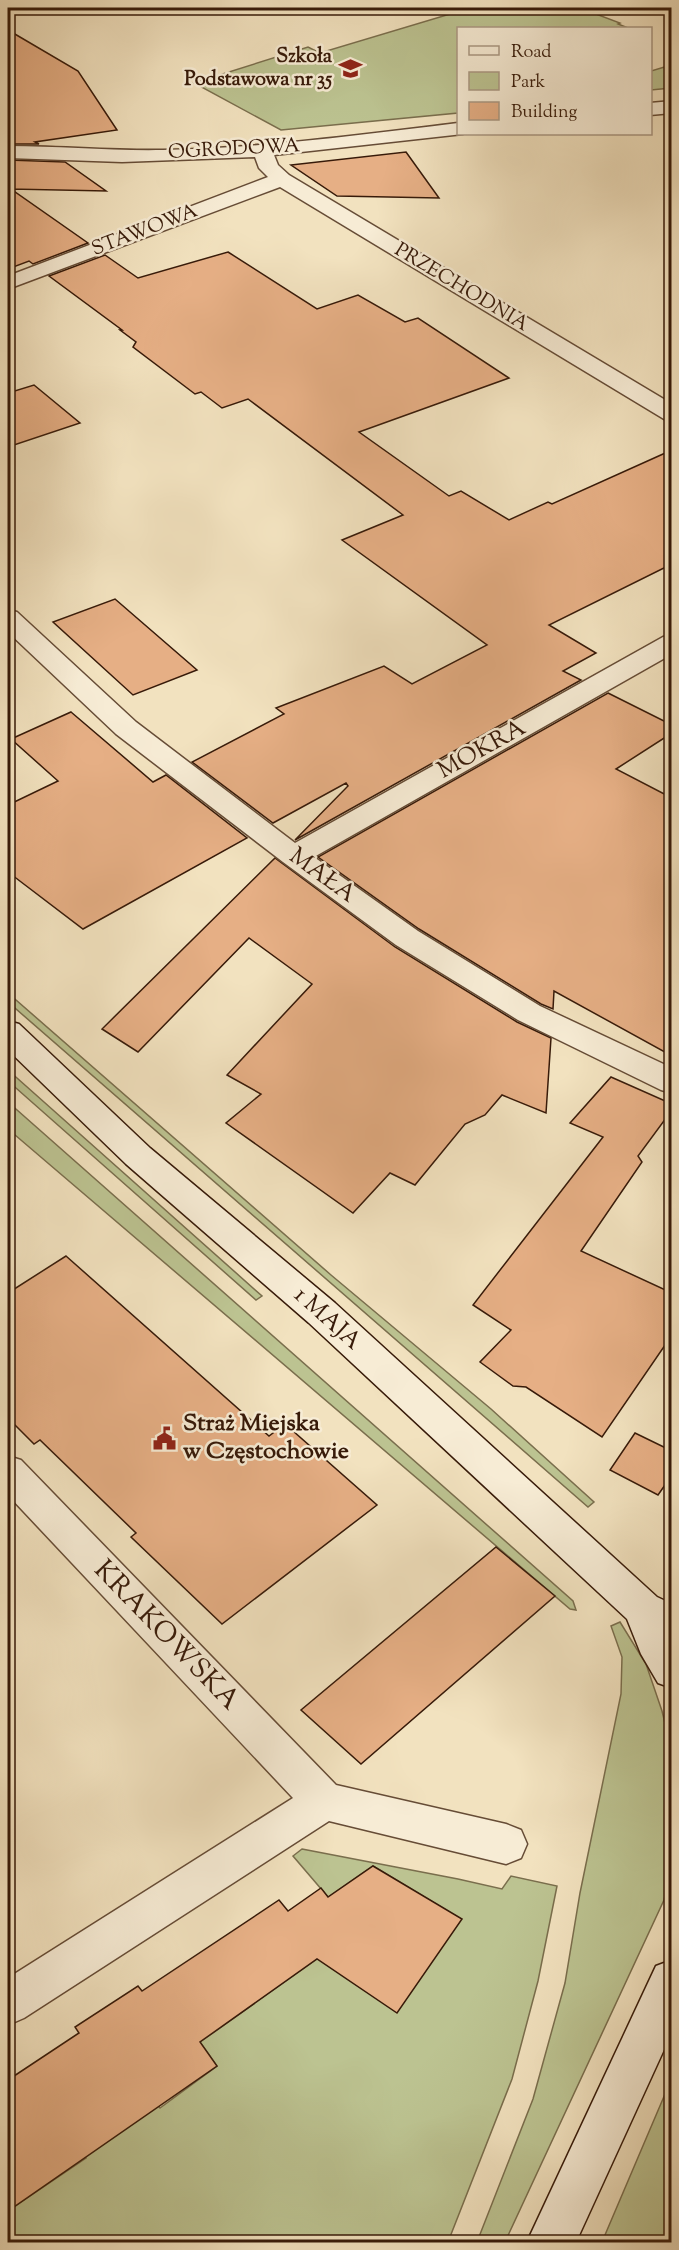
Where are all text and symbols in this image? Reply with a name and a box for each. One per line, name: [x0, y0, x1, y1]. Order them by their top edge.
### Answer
legend: [457, 27, 652, 135]
text: Road: [511, 40, 551, 66]
place label: Szkoła Podstawowa nr 35: [184, 43, 333, 95]
school or university icon: Szkoła Podstawowa nr 35: [337, 55, 363, 81]
text: Park: [511, 70, 546, 96]
text: Building: [511, 100, 577, 126]
street label: OGRODOWA: [167, 132, 301, 168]
street label: STAWOWA: [88, 197, 202, 265]
street label: PRZECHODNIA: [388, 236, 534, 340]
street label: MOKRA: [432, 712, 533, 788]
street label: MAŁA: [281, 840, 363, 912]
street label: 1 MAJA: [286, 1279, 369, 1359]
place label: Straż Miejska w Częstochowie: [183, 1407, 349, 1469]
public building icon: Straż Miejska w Częstochowie: [152, 1425, 178, 1451]
street label: KRAKOWSKA: [84, 1552, 248, 1720]

